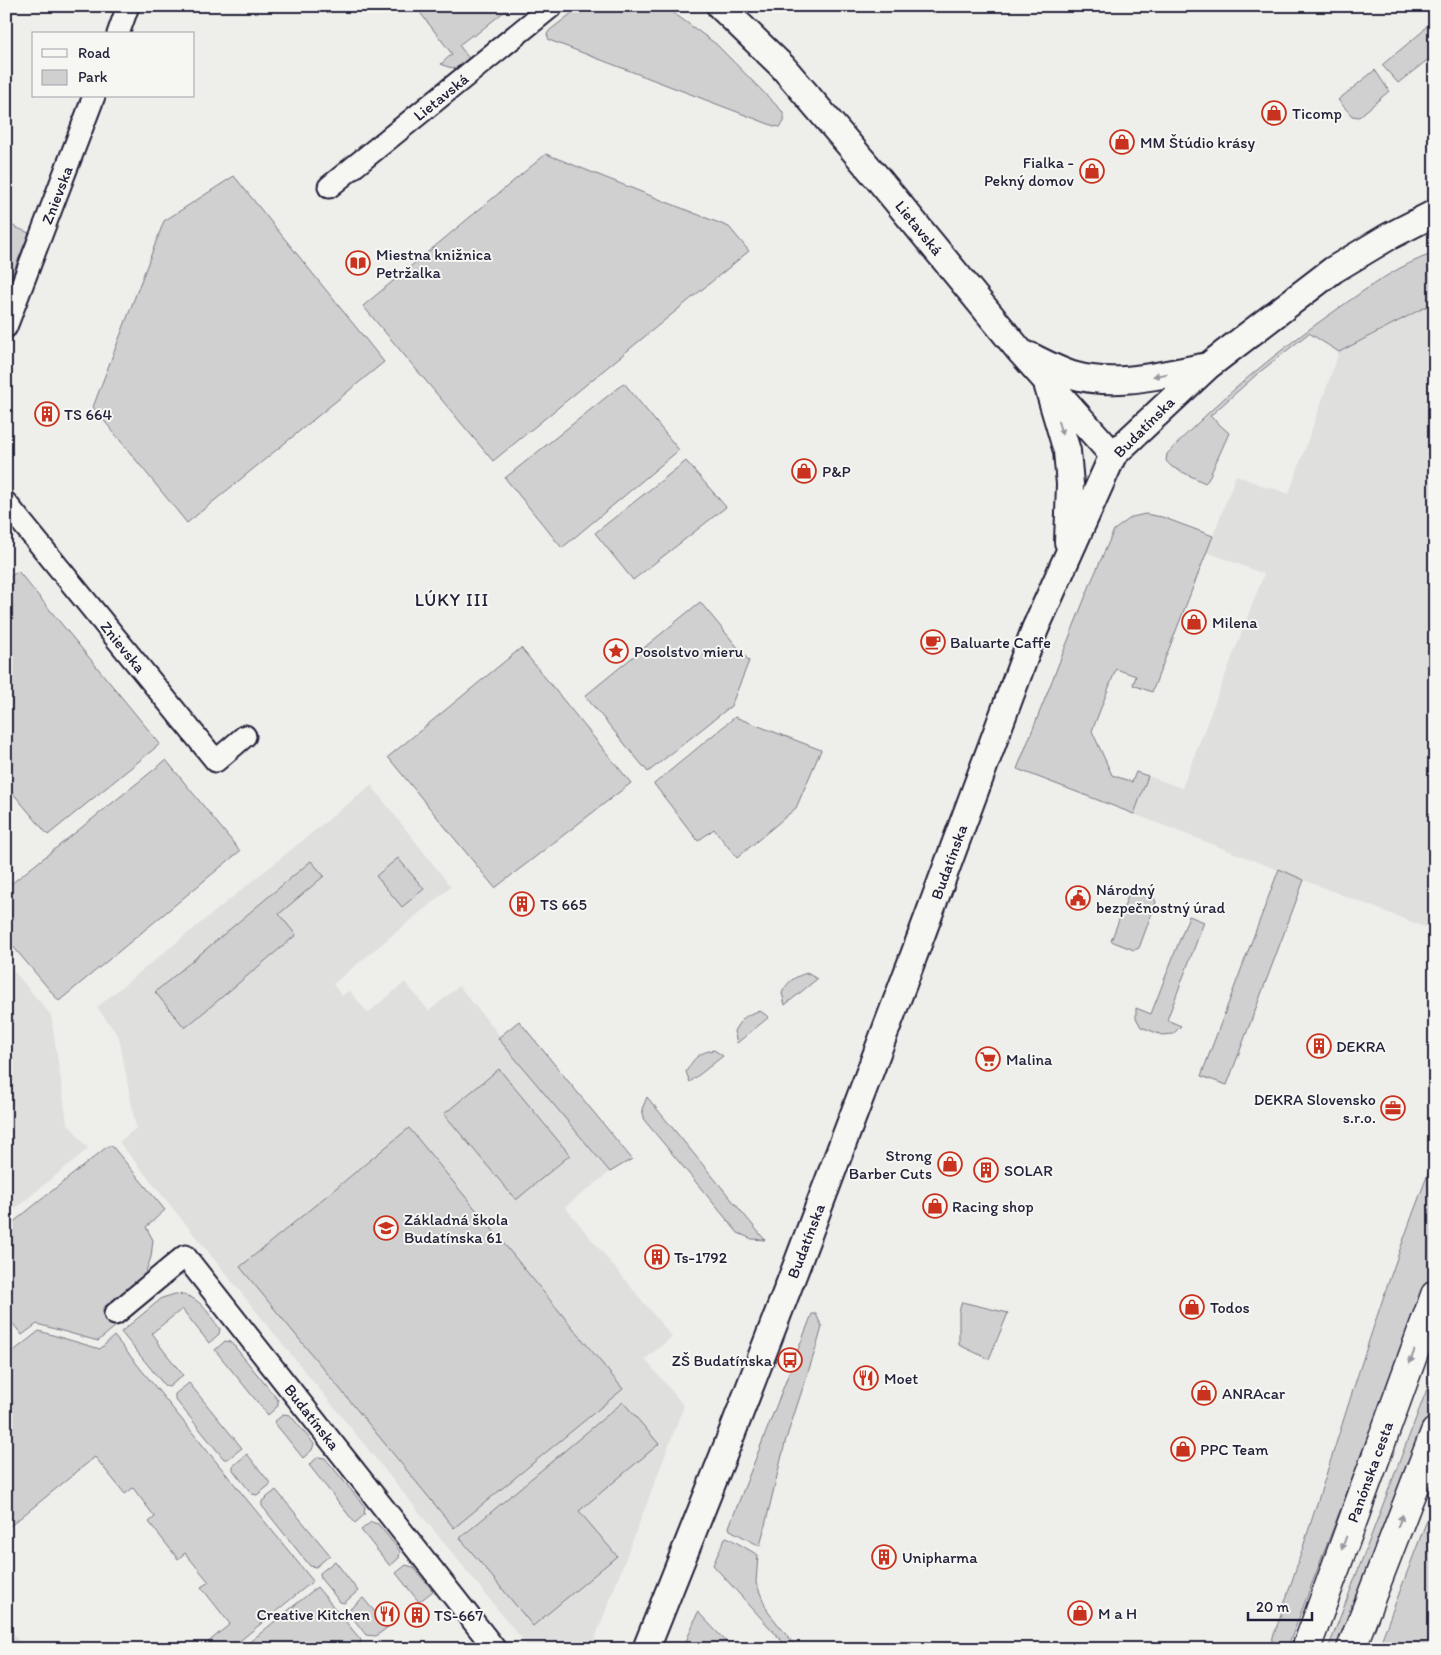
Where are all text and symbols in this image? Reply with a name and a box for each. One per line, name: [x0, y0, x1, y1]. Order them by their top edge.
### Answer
legend: [32, 32, 195, 98]
text: Road: [78, 44, 111, 62]
text: Park: [78, 68, 108, 86]
street label: Lietavská: [410, 69, 473, 125]
shop icon: Ticomp: [1261, 100, 1287, 126]
place label: Ticomp: [1292, 104, 1342, 123]
shop icon: MM Štúdio krásy: [1109, 129, 1135, 155]
place label: MM Štúdio krásy: [1140, 133, 1255, 152]
place label: Fialka - Pekný domov: [984, 153, 1075, 190]
shop icon: Fialka - Pekný domov: [1079, 158, 1105, 184]
street label: Znievska: [37, 162, 77, 227]
street label: Lietavská: [891, 197, 947, 260]
place label: Miestna knižnica Petržalka: [376, 245, 492, 282]
library icon: Miestna knižnica Petržalka: [345, 250, 371, 276]
one-way arrow: [1152, 371, 1168, 379]
street label: Budatínska: [1109, 392, 1179, 462]
building icon: TS 664: [34, 401, 60, 427]
place label: TS 664: [64, 405, 112, 424]
one-way arrow: [1056, 420, 1064, 435]
shop icon: P&P: [791, 458, 817, 484]
place label: P&P: [822, 462, 851, 481]
district label: LÚKY III: [415, 589, 489, 611]
shop icon: Milena: [1181, 609, 1207, 635]
place label: Milena: [1212, 613, 1258, 632]
street label: Znievska: [96, 617, 150, 677]
cafe icon: Baluarte Caffe: [920, 629, 946, 655]
place label: Baluarte Caffe: [950, 633, 1051, 652]
place icon: Posolstvo mieru: [603, 638, 629, 664]
place label: Posolstvo mieru: [634, 642, 743, 661]
street label: Budatínska: [927, 821, 972, 902]
place label: Národný bezpečnostný úrad: [1096, 880, 1225, 917]
public building icon: Národný bezpečnostný úrad: [1065, 885, 1091, 911]
building icon: TS 665: [509, 891, 535, 917]
place label: TS 665: [540, 895, 587, 914]
building icon: DEKRA: [1306, 1033, 1332, 1059]
place label: DEKRA: [1336, 1037, 1386, 1056]
supermarket icon: Malina: [975, 1046, 1001, 1072]
place label: Malina: [1006, 1050, 1053, 1069]
place label: DEKRA Slovensko s.r.o.: [1254, 1090, 1376, 1127]
office icon: DEKRA Slovensko s.r.o.: [1380, 1095, 1406, 1121]
place label: Strong Barber Cuts: [849, 1146, 933, 1183]
shop icon: Strong Barber Cuts: [937, 1151, 963, 1177]
building icon: SOLAR: [973, 1157, 999, 1183]
place label: SOLAR: [1004, 1161, 1053, 1180]
shop icon: Racing shop: [922, 1193, 948, 1219]
place label: Racing shop: [952, 1197, 1034, 1216]
street label: Budatínska: [783, 1200, 829, 1281]
place label: Základná škola Budatínska 61: [404, 1210, 508, 1247]
school or university icon: Základná škola Budatínska 61: [373, 1215, 399, 1241]
building icon: Ts-1792: [644, 1244, 670, 1270]
place label: Ts-1792: [674, 1248, 728, 1267]
shop icon: Todos: [1179, 1294, 1205, 1320]
place label: Todos: [1210, 1298, 1250, 1317]
bus stop icon: ZŠ Budatínska: [777, 1347, 803, 1373]
one-way arrow: [1408, 1350, 1415, 1365]
place label: ZŠ Budatínska: [672, 1351, 773, 1370]
restaurant icon: Moet: [853, 1365, 879, 1391]
place label: Moet: [884, 1369, 918, 1388]
street label: Budatínska: [280, 1380, 344, 1454]
shop icon: ANRAcar: [1191, 1380, 1217, 1406]
place label: ANRAcar: [1222, 1384, 1285, 1403]
street label: Panónska cesta: [1343, 1418, 1397, 1525]
shop icon: PPC Team: [1170, 1436, 1196, 1462]
place label: PPC Team: [1200, 1440, 1269, 1459]
one-way arrow: [1397, 1514, 1404, 1529]
one-way arrow: [1340, 1536, 1348, 1551]
building icon: Unipharma: [871, 1544, 897, 1570]
place label: Unipharma: [902, 1548, 978, 1567]
scale bar: [1248, 1590, 1312, 1622]
text: 20 m: [1256, 1598, 1290, 1616]
shop icon: M a H: [1067, 1600, 1093, 1626]
restaurant icon: Creative Kitchen: [374, 1601, 400, 1627]
building icon: TS-667: [404, 1602, 430, 1628]
place label: M a H: [1098, 1604, 1137, 1623]
place label: Creative Kitchen: [256, 1605, 370, 1624]
place label: TS-667: [434, 1606, 483, 1625]

